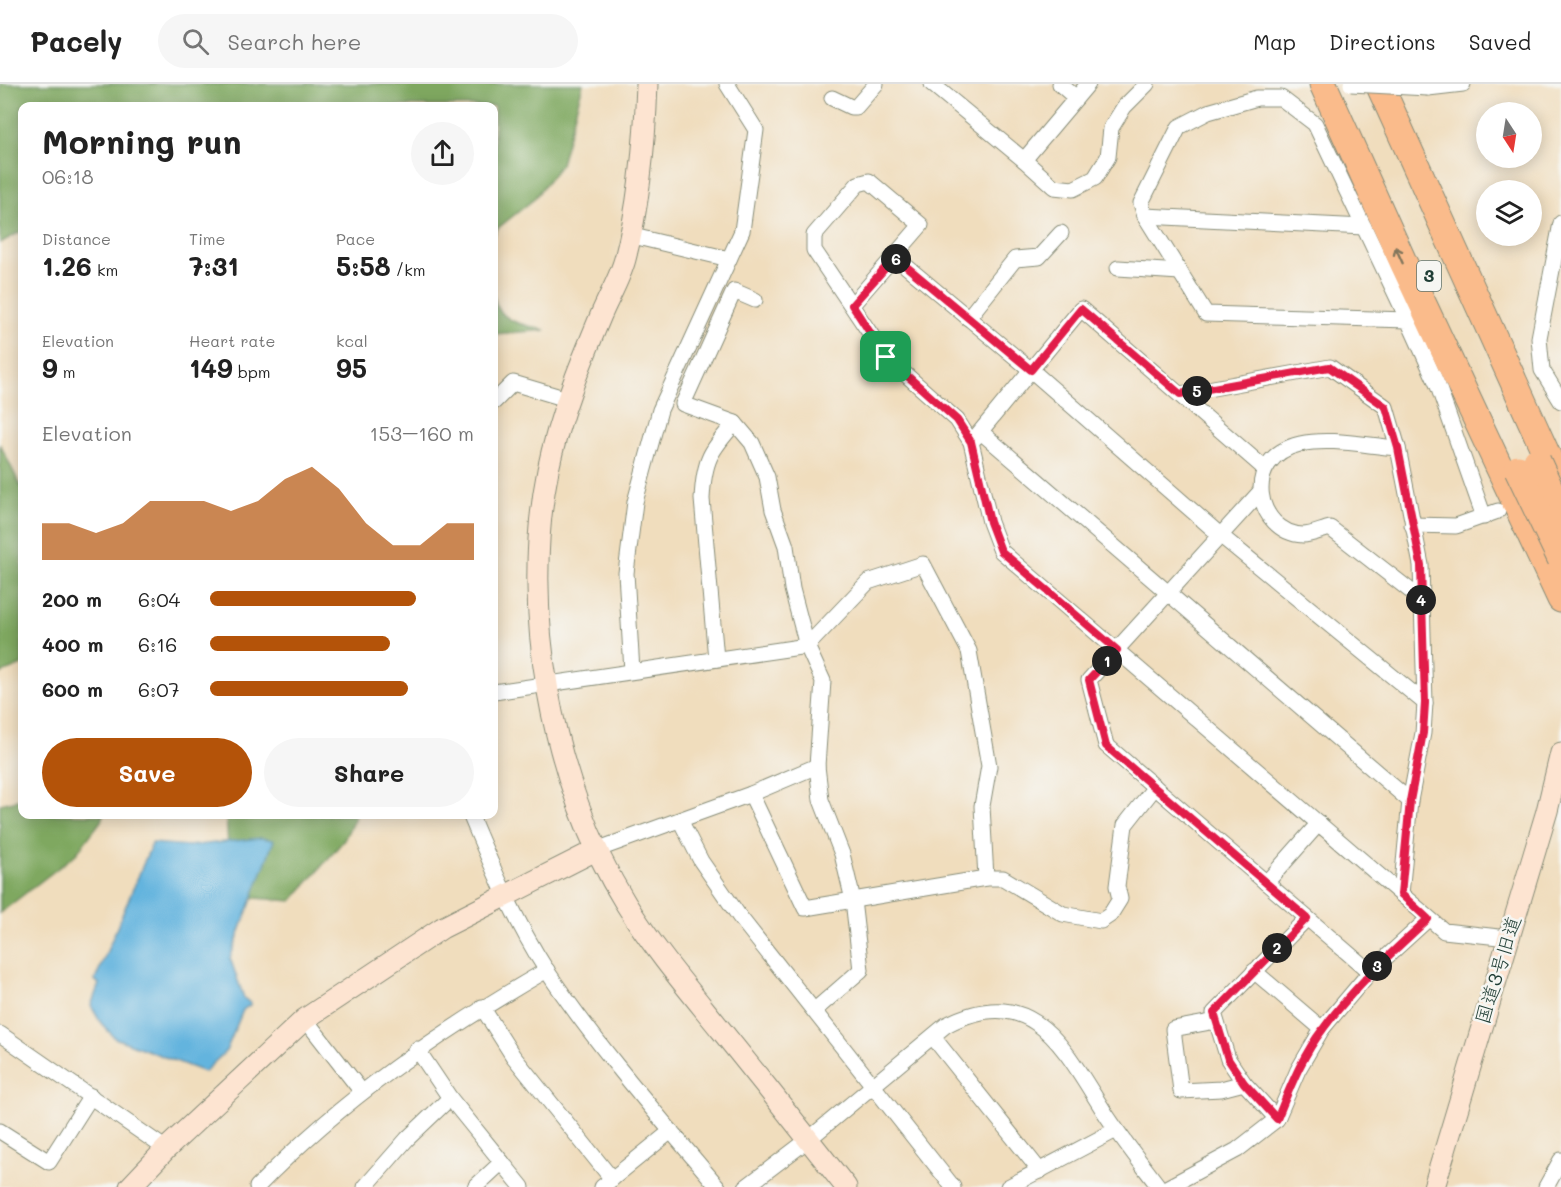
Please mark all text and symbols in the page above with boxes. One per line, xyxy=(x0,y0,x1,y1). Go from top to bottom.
search box xyxy=(158,14,578,68)
text: Pacely xyxy=(30,23,122,59)
icon: search xyxy=(179,25,212,58)
text: Search here xyxy=(227,27,361,56)
text: Map xyxy=(1253,28,1296,55)
text: Directions xyxy=(1329,28,1436,55)
text: Saved xyxy=(1469,28,1531,55)
north arrow xyxy=(1476,102,1542,168)
map controls xyxy=(1476,102,1542,246)
text: Morning run xyxy=(42,119,242,162)
button: share xyxy=(411,122,474,185)
text: 06:18 xyxy=(42,163,94,189)
button: layers xyxy=(1476,180,1542,246)
text: Distance xyxy=(42,228,111,249)
text: Time xyxy=(189,228,225,249)
text: Pace xyxy=(336,228,375,249)
pin: 6 xyxy=(881,244,911,274)
one-way arrow xyxy=(1393,246,1405,264)
text: 6 xyxy=(891,248,901,269)
text: 1.26 xyxy=(42,249,92,283)
text: 7:31 xyxy=(189,249,239,283)
text: 5:58 xyxy=(336,249,391,283)
text: km xyxy=(92,259,118,280)
text: /km xyxy=(391,259,426,280)
road number: 3 xyxy=(1417,261,1441,291)
text: Elevation xyxy=(42,330,114,351)
text: Heart rate xyxy=(189,330,275,351)
text: kcal xyxy=(336,330,368,351)
pin xyxy=(860,331,911,382)
icon: arrive xyxy=(869,340,902,373)
text: 9 xyxy=(42,351,58,385)
text: 149 xyxy=(189,351,233,385)
text: 95 xyxy=(336,351,367,385)
text: m xyxy=(58,361,76,382)
text: bpm xyxy=(233,361,271,382)
pin: 5 xyxy=(1182,376,1212,406)
text: 5 xyxy=(1192,380,1202,401)
text: Elevation xyxy=(42,420,132,446)
text: 153–160 m xyxy=(370,420,474,446)
pin: 4 xyxy=(1406,585,1436,615)
text: 200 m xyxy=(42,586,102,612)
text: 6:04 xyxy=(138,586,180,612)
text: 4 xyxy=(1416,589,1426,610)
text: 400 m xyxy=(42,631,103,657)
text: 6:16 xyxy=(138,631,177,657)
pin: 1 xyxy=(1092,646,1122,676)
text: 1 xyxy=(1103,650,1111,671)
text: 600 m xyxy=(42,676,103,702)
text: 6:07 xyxy=(138,676,180,702)
button: Save xyxy=(42,738,252,807)
button: Share xyxy=(264,738,474,807)
street label: 国道3号旧道 xyxy=(1468,912,1526,1027)
pin: 2 xyxy=(1262,933,1292,963)
text: 2 xyxy=(1273,937,1281,958)
pin: 3 xyxy=(1362,951,1392,981)
text: 3 xyxy=(1372,955,1382,976)

